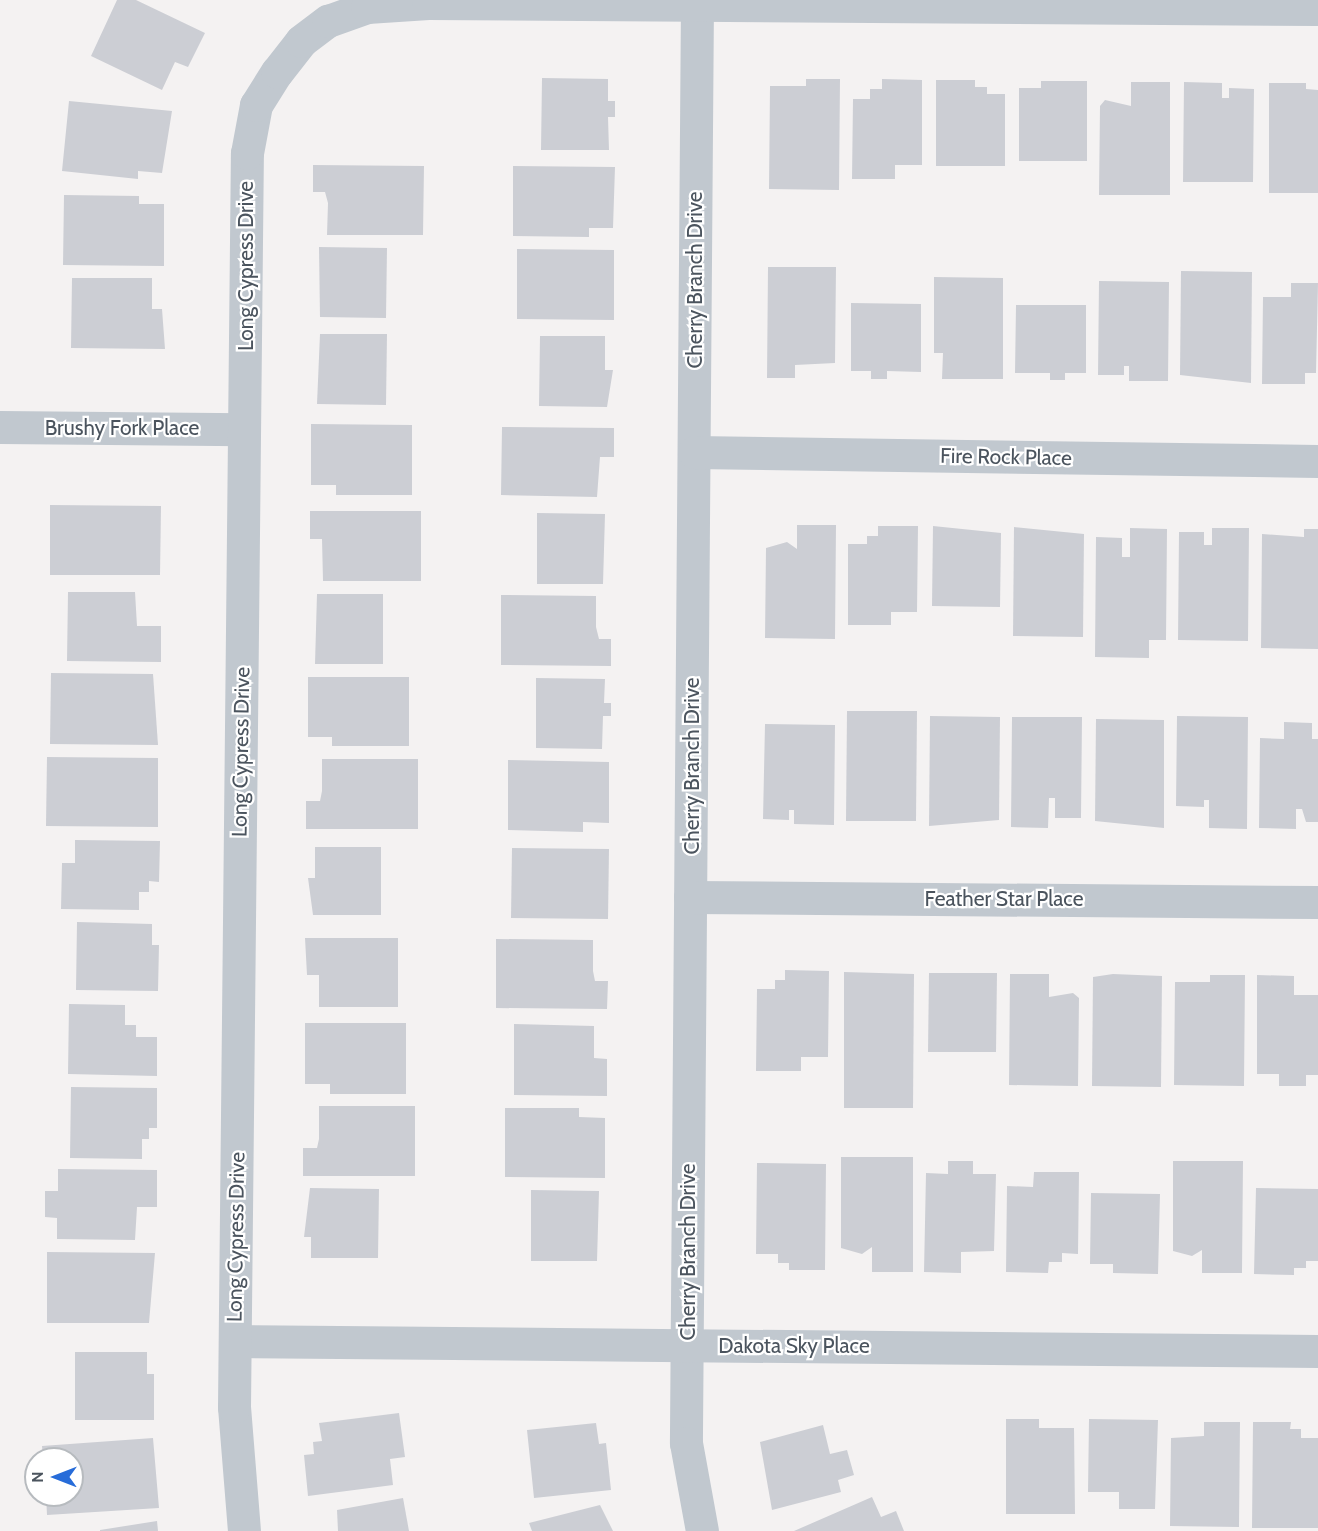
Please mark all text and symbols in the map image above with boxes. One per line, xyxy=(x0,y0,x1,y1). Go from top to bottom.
street label: Long Cypress Drive xyxy=(233,181,259,351)
street label: Cherry Branch Drive xyxy=(682,191,708,369)
street label: Brushy Fork Place xyxy=(45,415,199,441)
street label: Fire Rock Place xyxy=(940,443,1072,471)
street label: Long Cypress Drive xyxy=(227,667,255,837)
street label: Cherry Branch Drive xyxy=(679,677,705,855)
street label: Feather Star Place xyxy=(925,886,1083,912)
street label: Long Cypress Drive xyxy=(222,1152,250,1322)
street label: Cherry Branch Drive xyxy=(675,1163,701,1341)
street label: Dakota Sky Place xyxy=(718,1333,870,1359)
north arrow xyxy=(24,1447,84,1507)
text: N xyxy=(28,1471,47,1483)

